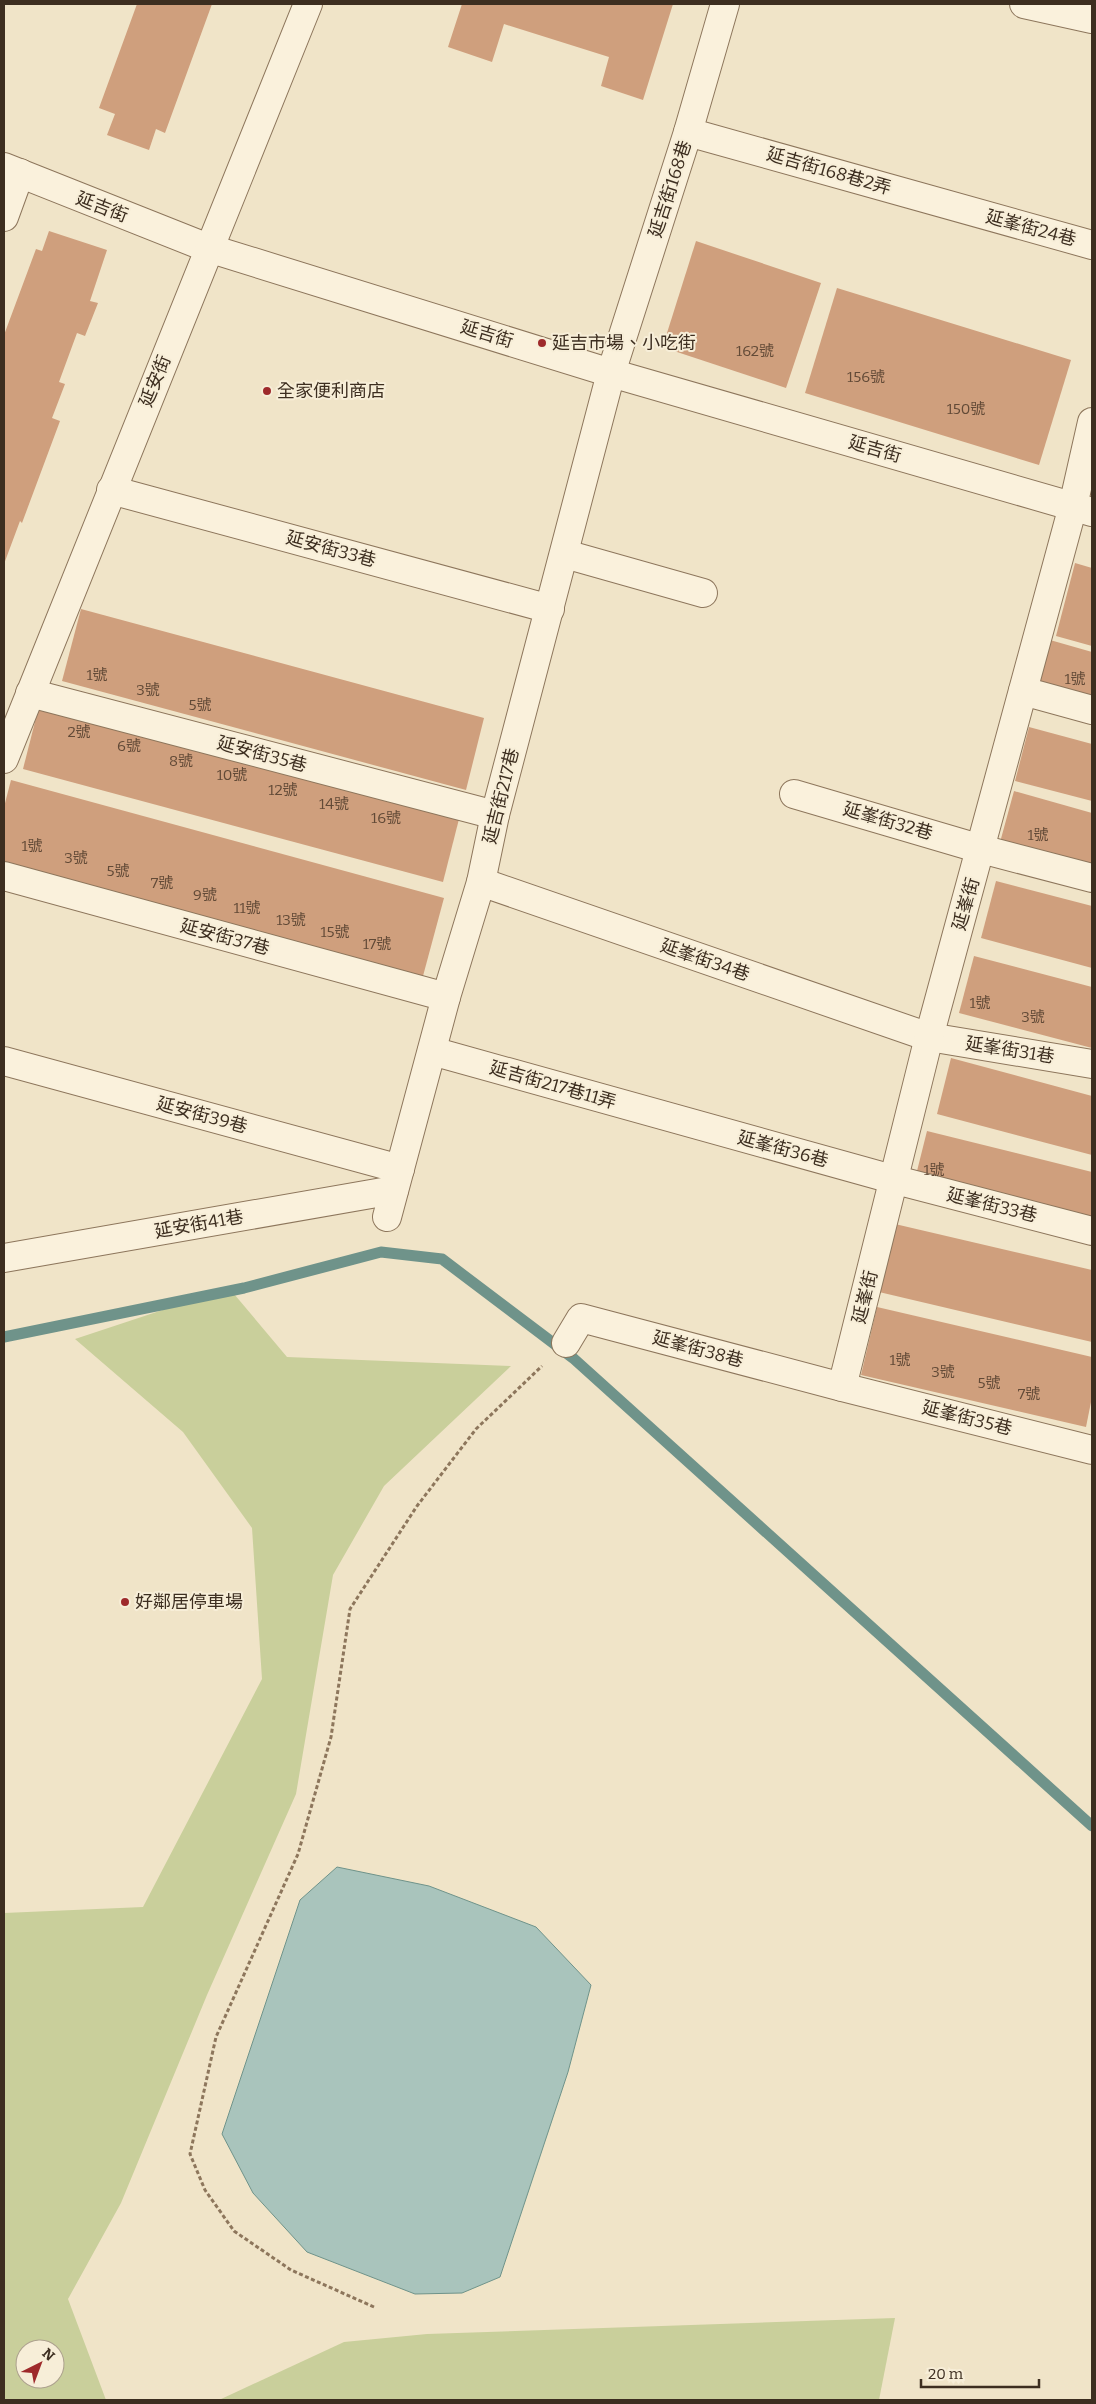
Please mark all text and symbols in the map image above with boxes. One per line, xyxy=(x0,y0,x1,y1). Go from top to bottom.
street label: 延吉街168巷 xyxy=(644,138,696,240)
street label: 延吉街168巷2弄 xyxy=(764,143,894,199)
street label: 延吉街 xyxy=(73,187,131,227)
street label: 延峯街24巷 xyxy=(984,205,1078,251)
street label: 延吉街 xyxy=(458,316,516,352)
place label: 延吉市場、小吃街 xyxy=(552,332,696,354)
marker: 延吉市場、小吃街 xyxy=(536,337,548,349)
house number: 162號 xyxy=(736,342,774,360)
street label: 延安街 xyxy=(135,352,175,410)
house number: 156號 xyxy=(847,368,885,386)
place label: 全家便利商店 xyxy=(277,380,385,402)
marker: 全家便利商店 xyxy=(261,385,273,397)
house number: 150號 xyxy=(947,400,985,418)
street label: 延吉街 xyxy=(846,431,904,467)
street label: 延安街33巷 xyxy=(284,526,378,572)
house number: 1號 xyxy=(86,666,108,684)
house number: 1號 xyxy=(1064,670,1086,688)
house number: 3號 xyxy=(136,681,160,699)
house number: 5號 xyxy=(188,696,212,714)
house number: 2號 xyxy=(67,723,91,741)
street label: 延安街35巷 xyxy=(215,731,309,777)
house number: 6號 xyxy=(117,737,141,755)
street label: 延吉街217巷 xyxy=(478,746,524,846)
house number: 8號 xyxy=(169,752,193,770)
house number: 10號 xyxy=(217,766,247,784)
house number: 12號 xyxy=(268,781,298,799)
house number: 14號 xyxy=(319,795,349,813)
street label: 延峯街32巷 xyxy=(841,798,935,844)
house number: 16號 xyxy=(371,809,401,827)
house number: 1號 xyxy=(1027,826,1049,844)
house number: 1號 xyxy=(21,837,43,855)
house number: 3號 xyxy=(64,849,88,867)
house number: 5號 xyxy=(106,862,130,880)
house number: 7號 xyxy=(151,874,173,892)
street label: 延峯街 xyxy=(948,875,984,933)
house number: 9號 xyxy=(193,886,217,904)
house number: 11號 xyxy=(233,899,261,917)
house number: 13號 xyxy=(276,911,306,929)
street label: 延安街37巷 xyxy=(178,915,272,959)
house number: 15號 xyxy=(320,923,350,941)
street label: 延峯街34巷 xyxy=(658,934,752,986)
house number: 17號 xyxy=(363,935,391,953)
house number: 1號 xyxy=(969,994,991,1012)
house number: 3號 xyxy=(1021,1008,1045,1026)
street label: 延峯街31巷 xyxy=(964,1032,1056,1068)
street label: 延吉街217巷11弄 xyxy=(487,1056,619,1114)
street label: 延安街39巷 xyxy=(154,1092,250,1138)
street label: 延峯街36巷 xyxy=(735,1126,831,1172)
house number: 1號 xyxy=(923,1161,945,1179)
street label: 延峯街33巷 xyxy=(945,1183,1039,1227)
street label: 延安街41巷 xyxy=(153,1205,245,1243)
street label: 延峯街 xyxy=(848,1268,882,1326)
street label: 延峯街38巷 xyxy=(650,1326,746,1372)
house number: 1號 xyxy=(889,1351,911,1369)
house number: 3號 xyxy=(931,1363,955,1381)
house number: 5號 xyxy=(977,1374,1001,1392)
house number: 7號 xyxy=(1018,1385,1040,1403)
street label: 延峯街35巷 xyxy=(920,1396,1014,1440)
place label: 好鄰居停車場 xyxy=(135,1591,243,1613)
marker: 好鄰居停車場 xyxy=(119,1596,131,1608)
north arrow xyxy=(15,2339,65,2389)
text: N xyxy=(39,2345,58,2365)
scale bar xyxy=(921,2356,1038,2388)
text: 20 m xyxy=(928,2365,964,2383)

